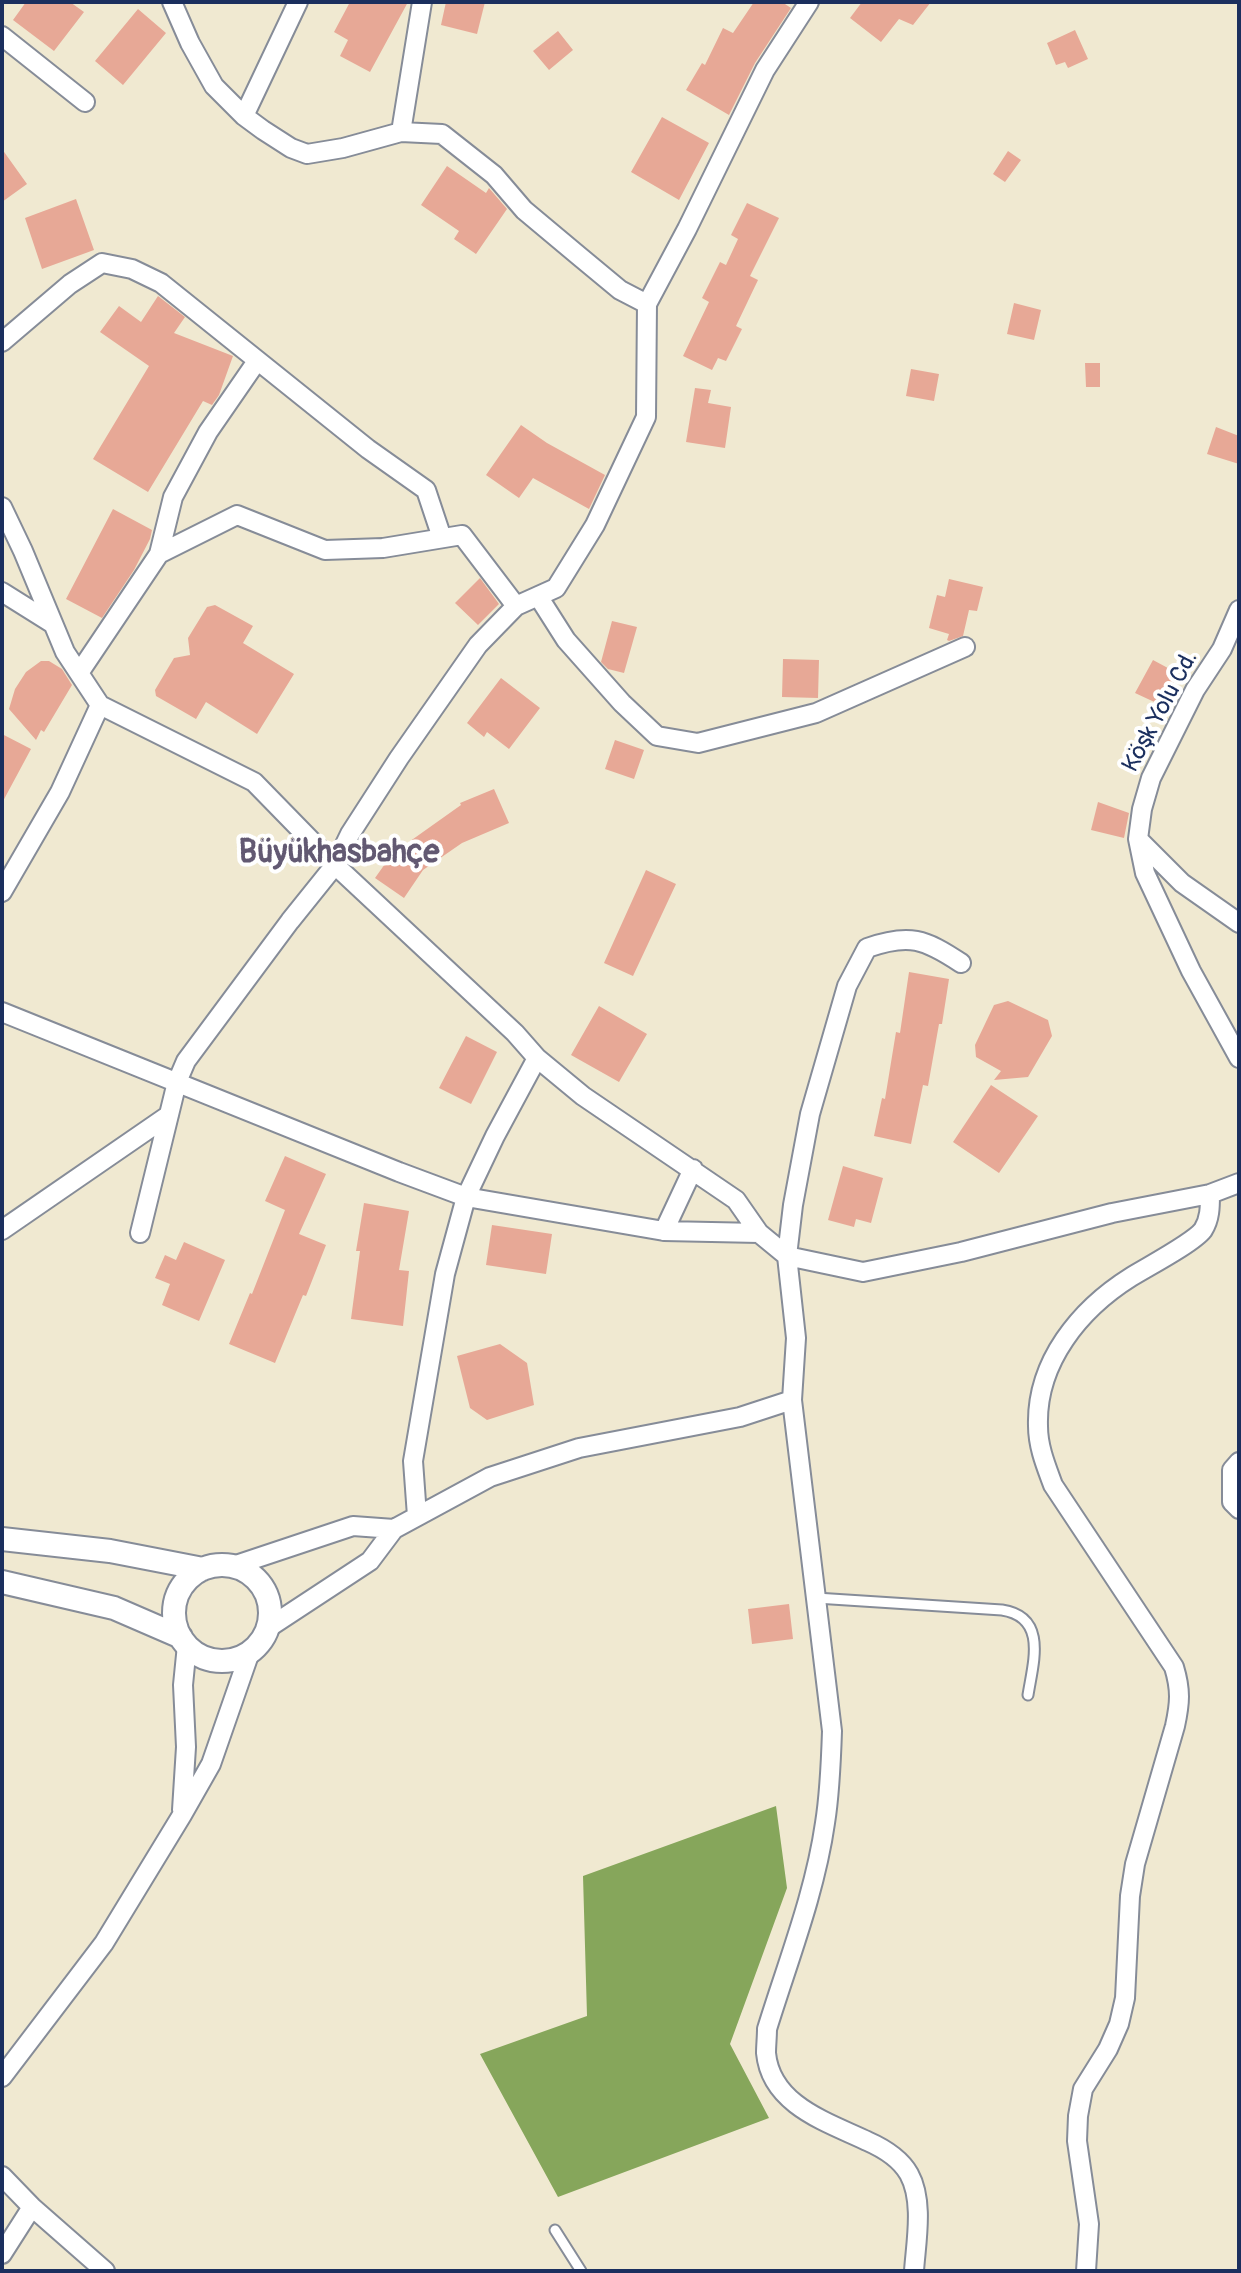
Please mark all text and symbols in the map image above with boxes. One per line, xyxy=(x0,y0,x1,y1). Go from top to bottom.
street label: Köşk Yolu Cd. xyxy=(1117,646,1205,778)
district label: Büyükhasbahçe xyxy=(239,835,439,873)

